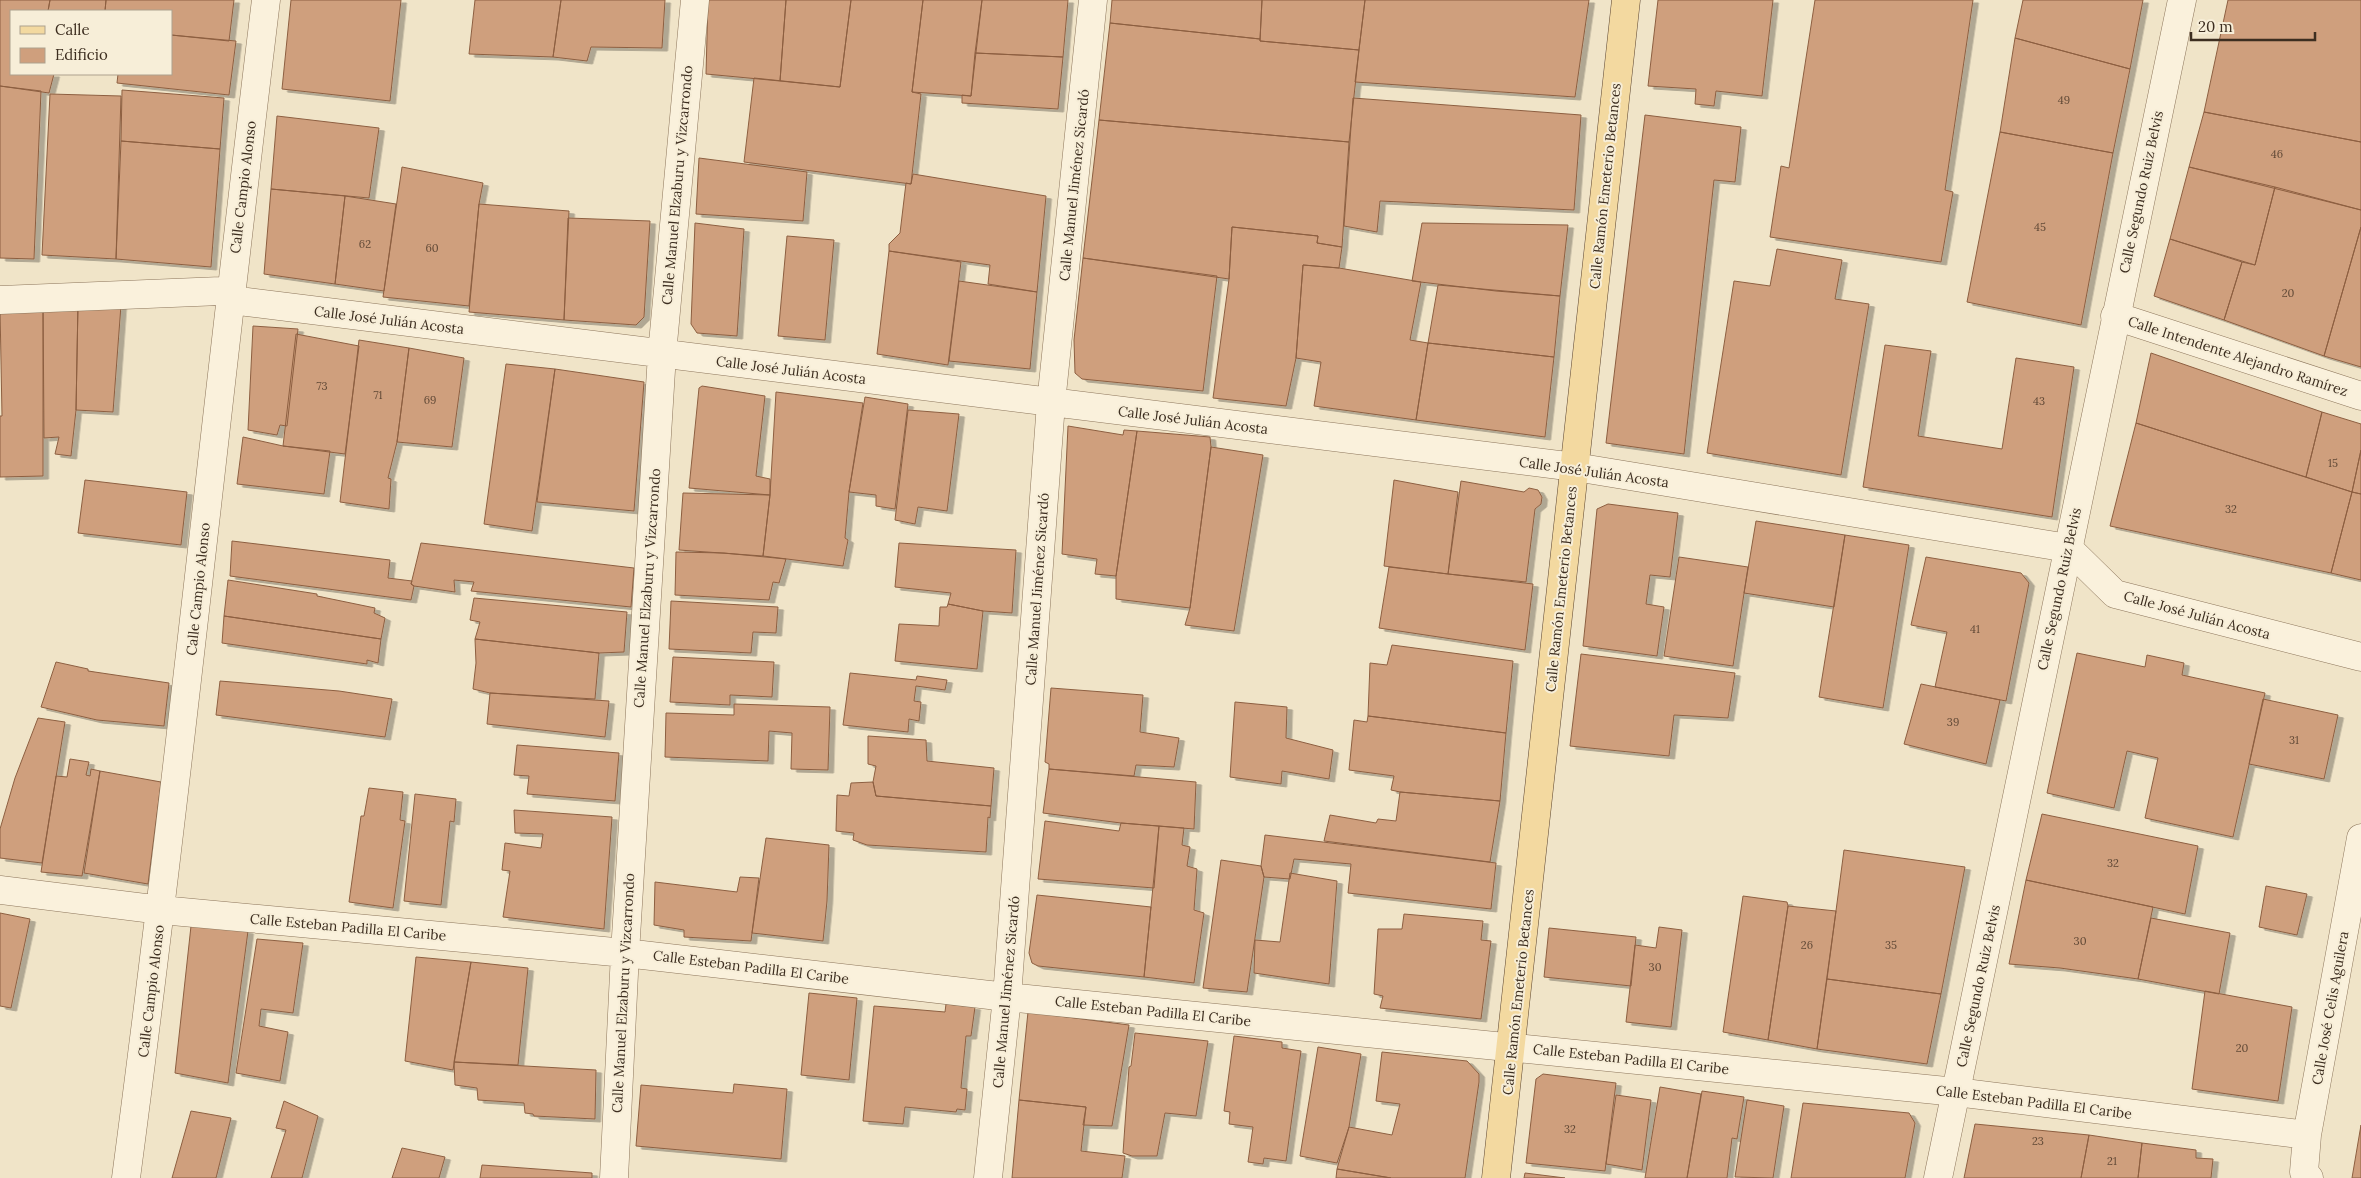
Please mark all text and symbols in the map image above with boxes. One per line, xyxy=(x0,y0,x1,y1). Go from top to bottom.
legend xyxy=(10,10,172,75)
scale bar xyxy=(2191,10,2315,42)
text: 20 m xyxy=(2198,17,2233,36)
text: Calle xyxy=(55,20,90,39)
text: Edificio xyxy=(55,45,108,64)
street label: Calle Manuel Elzaburu y Vizcarrondo xyxy=(658,65,696,305)
street label: Calle Ramón Emeterio Betances xyxy=(1585,82,1625,290)
street label: Calle Manuel Jiménez Sicardó xyxy=(1055,88,1093,282)
house number: 49 xyxy=(2058,93,2070,107)
street label: Calle Segundo Ruiz Belvis xyxy=(2115,109,2167,275)
street label: Calle Campio Alonso xyxy=(226,120,260,254)
house number: 46 xyxy=(2271,147,2283,161)
house number: 45 xyxy=(2034,220,2046,234)
house number: 62 xyxy=(359,237,371,251)
house number: 60 xyxy=(425,241,439,255)
house number: 20 xyxy=(2282,286,2295,300)
street label: Calle José Julián Acosta xyxy=(313,302,465,338)
street label: Calle Intendente Alejandro Ramírez xyxy=(2126,312,2350,400)
street label: Calle José Julián Acosta xyxy=(715,352,867,388)
house number: 73 xyxy=(316,379,328,393)
house number: 71 xyxy=(373,388,383,402)
house number: 69 xyxy=(424,393,436,407)
house number: 43 xyxy=(2033,394,2045,408)
street label: Calle José Julián Acosta xyxy=(1117,402,1269,438)
street label: Calle José Julián Acosta xyxy=(1518,453,1670,491)
house number: 15 xyxy=(2328,456,2338,470)
street label: Calle Manuel Elzaburu y Vizcarrondo xyxy=(630,468,664,708)
street label: Calle Ramón Emeterio Betances xyxy=(1541,485,1581,693)
street label: Calle Manuel Jiménez Sicardó xyxy=(1021,492,1053,686)
house number: 32 xyxy=(2225,502,2237,516)
street label: Calle Segundo Ruiz Belvis xyxy=(2033,506,2085,672)
street label: Calle Campio Alonso xyxy=(182,522,214,656)
street label: Calle José Julián Acosta xyxy=(2122,587,2272,643)
house number: 41 xyxy=(1970,622,1980,636)
house number: 39 xyxy=(1947,715,1959,729)
house number: 31 xyxy=(2289,733,2299,747)
house number: 32 xyxy=(2107,856,2119,870)
street label: Calle Manuel Elzaburu y Vizcarrondo xyxy=(608,873,638,1113)
street label: Calle Ramón Emeterio Betances xyxy=(1498,888,1538,1096)
street label: Calle Manuel Jiménez Sicardó xyxy=(989,895,1023,1089)
street label: Calle Segundo Ruiz Belvis xyxy=(1952,903,2004,1069)
street label: Calle Esteban Padilla El Caribe xyxy=(249,909,447,945)
street label: Calle Campio Alonso xyxy=(134,924,168,1058)
street label: Calle José Celis Aguilera xyxy=(2308,930,2352,1086)
house number: 30 xyxy=(2074,934,2087,948)
house number: 26 xyxy=(1801,938,1813,952)
house number: 35 xyxy=(1885,938,1897,952)
street label: Calle Esteban Padilla El Caribe xyxy=(652,946,850,988)
house number: 30 xyxy=(1649,960,1662,974)
street label: Calle Esteban Padilla El Caribe xyxy=(1054,992,1252,1030)
street label: Calle Esteban Padilla El Caribe xyxy=(1532,1040,1730,1078)
house number: 20 xyxy=(2236,1041,2249,1055)
street label: Calle Esteban Padilla El Caribe xyxy=(1935,1081,2133,1123)
house number: 32 xyxy=(1564,1122,1576,1136)
house number: 23 xyxy=(2032,1134,2044,1148)
house number: 21 xyxy=(2107,1154,2117,1168)

